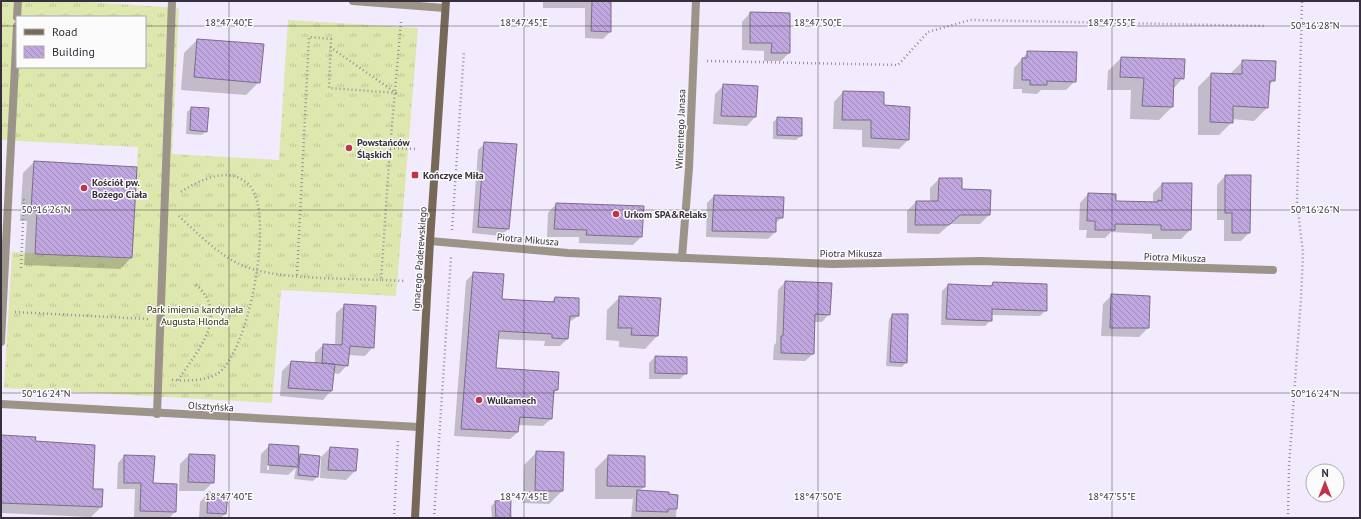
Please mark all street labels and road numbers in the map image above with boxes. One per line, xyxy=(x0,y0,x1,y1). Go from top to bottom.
street label: Wincentego Janasa xyxy=(673,89,688,169)
street label: Ignacego Paderewskiego xyxy=(409,206,430,312)
street label: Piotra Mikusza xyxy=(496,230,560,249)
street label: Piotra Mikusza xyxy=(820,247,882,260)
street label: Piotra Mikusza xyxy=(1144,250,1206,265)
street label: Olsztyńska xyxy=(188,399,234,414)

